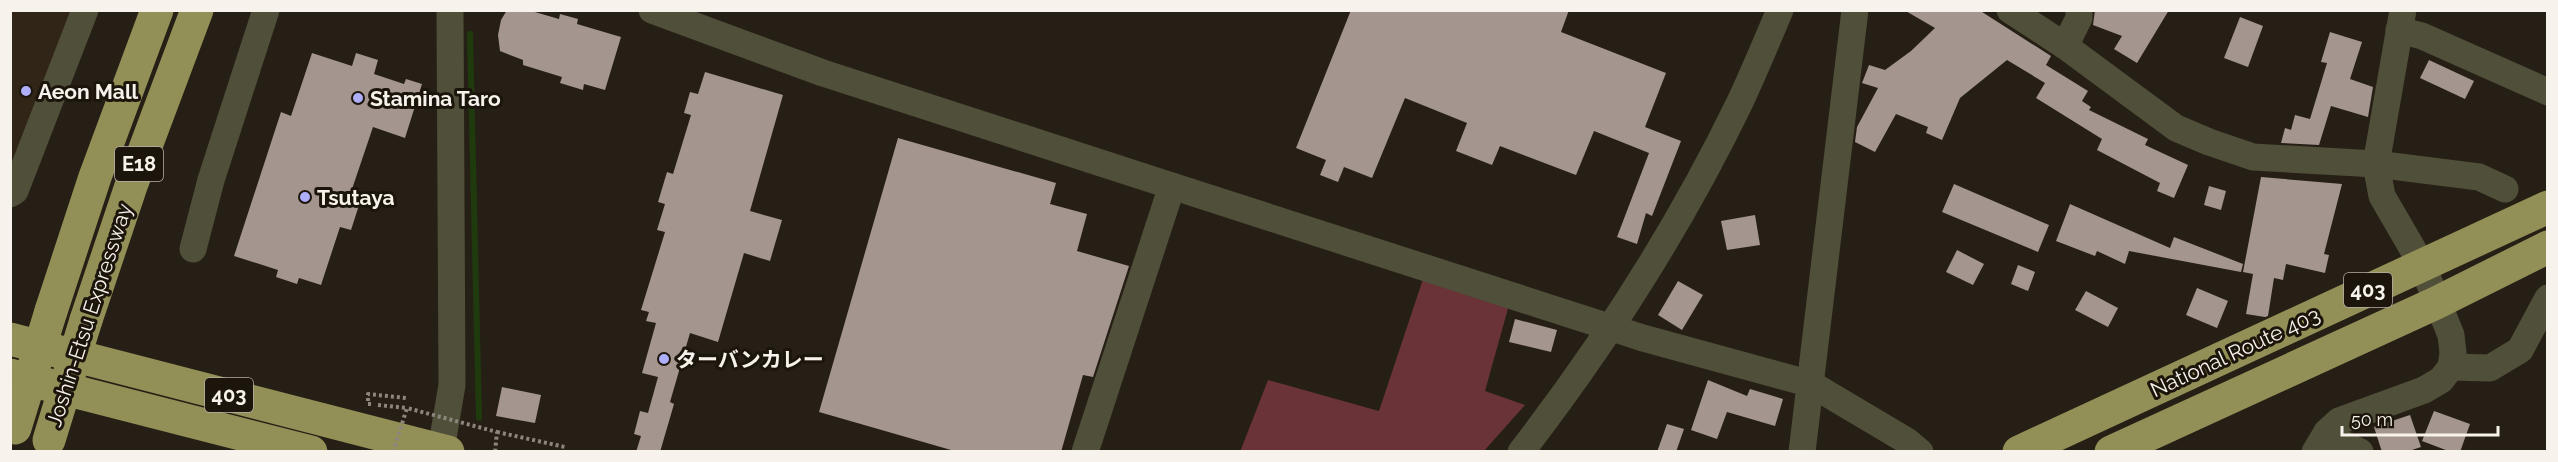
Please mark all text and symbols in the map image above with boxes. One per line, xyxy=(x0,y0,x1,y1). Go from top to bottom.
place label: Aeon Mall xyxy=(38,79,139,104)
marker: Aeon Mall xyxy=(19,84,33,98)
place label: Stamina Taro xyxy=(370,86,501,111)
marker: Stamina Taro xyxy=(351,91,365,105)
road number: E18 xyxy=(115,147,163,181)
place label: Tsutaya xyxy=(317,185,395,210)
marker: Tsutaya xyxy=(298,190,312,204)
street label: Joshin-Etsu Expressway xyxy=(41,200,137,430)
road number: 403 xyxy=(2344,273,2392,307)
street label: National Route 403 xyxy=(2146,302,2324,402)
place label: ターバンカレー xyxy=(676,347,824,372)
marker: ターバンカレー xyxy=(657,352,671,366)
road number: 403 xyxy=(205,378,253,412)
scale bar xyxy=(2342,399,2498,437)
text: 50 m xyxy=(2351,409,2393,430)

